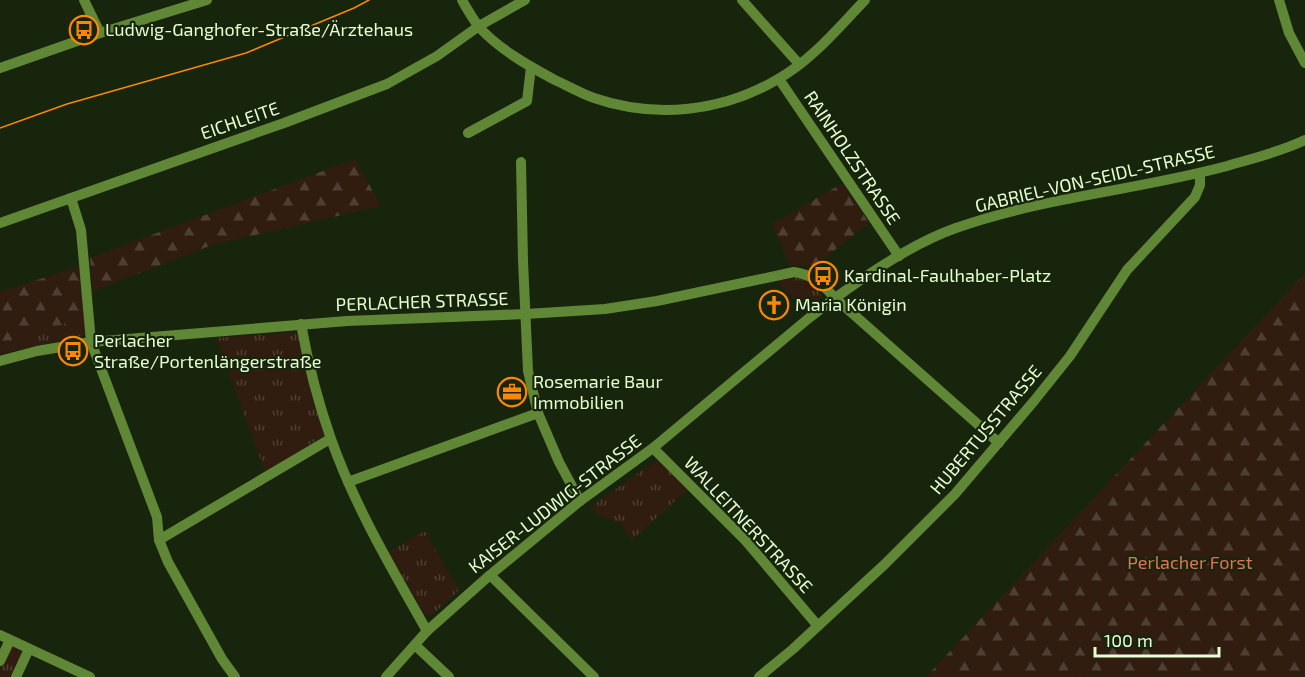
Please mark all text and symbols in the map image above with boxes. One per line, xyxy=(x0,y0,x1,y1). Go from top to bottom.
bus stop icon: Ludwig-Ganghofer-Straße/Ärztehaus xyxy=(68,14,100,46)
place label: Ludwig-Ganghofer-Straße/Ärztehaus xyxy=(105,18,413,40)
street label: RAINHOLZSTRASSE xyxy=(800,86,906,228)
street label: EICHLEITE xyxy=(197,96,282,144)
street label: GABRIEL-VON-SEIDL-STRASSE xyxy=(973,140,1217,216)
bus stop icon: Kardinal-Faulhaber-Platz xyxy=(807,260,839,292)
place label: Kardinal-Faulhaber-Platz xyxy=(844,264,1051,286)
street label: PERLACHER STRASSE xyxy=(335,287,509,315)
church icon: Maria Königin xyxy=(758,289,790,321)
place label: Maria Königin xyxy=(795,293,907,315)
place label: Perlacher Straße/Portenlängerstraße xyxy=(94,329,321,372)
bus stop icon: Perlacher Straße/Portenlängerstraße xyxy=(57,335,89,367)
street label: HUBERTUSSTRASSE xyxy=(925,360,1046,498)
place label: Rosemarie Baur Immobilien xyxy=(533,370,663,413)
office icon: Rosemarie Baur Immobilien xyxy=(496,376,528,408)
street label: KAISER-LUDWIG-STRASSE xyxy=(464,429,645,577)
street label: WALLEITNERSTRASSE xyxy=(680,451,818,597)
park label: Perlacher Forst xyxy=(1127,551,1253,573)
scale bar xyxy=(1095,620,1220,658)
text: 100 m xyxy=(1104,629,1153,651)

